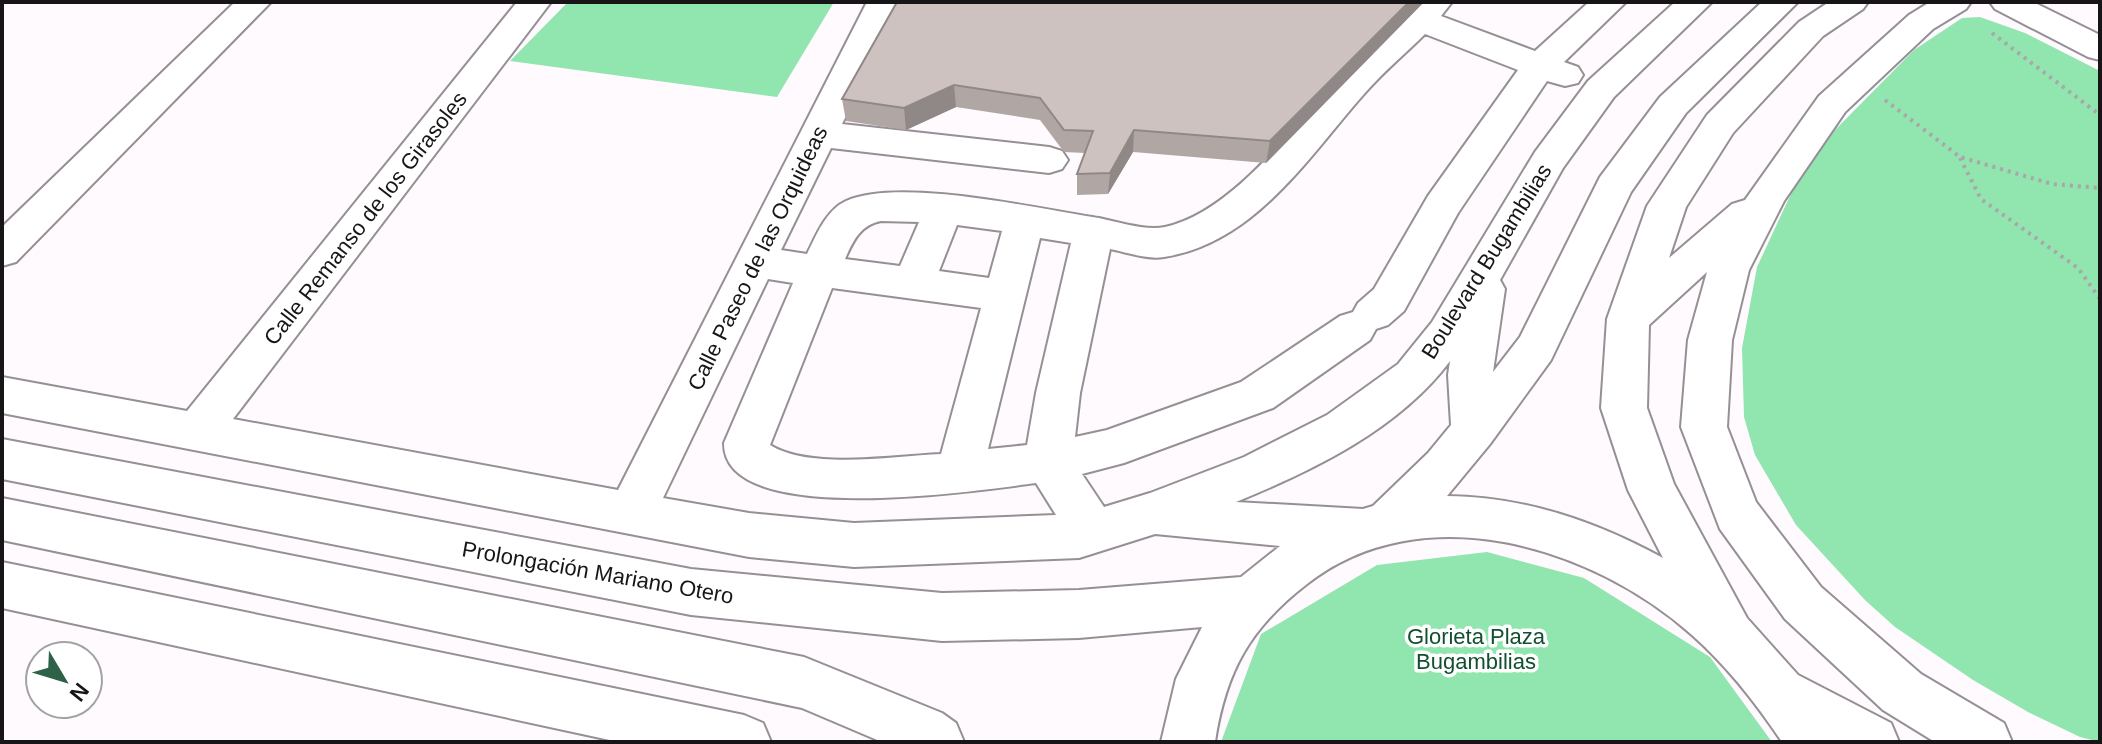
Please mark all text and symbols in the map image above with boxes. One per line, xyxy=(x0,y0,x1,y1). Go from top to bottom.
street label: Calle Remanso de los Girasoles xyxy=(259,87,472,350)
street label: Calle Paseo de las Orquideas xyxy=(682,122,832,395)
street label: Boulevard Bugambilias xyxy=(1416,159,1557,363)
street label: Prolongación Mariano Otero xyxy=(460,536,736,609)
park label: Glorieta Plaza Bugambilias xyxy=(1407,624,1546,674)
north arrow xyxy=(24,640,104,720)
text: N xyxy=(65,678,94,706)

